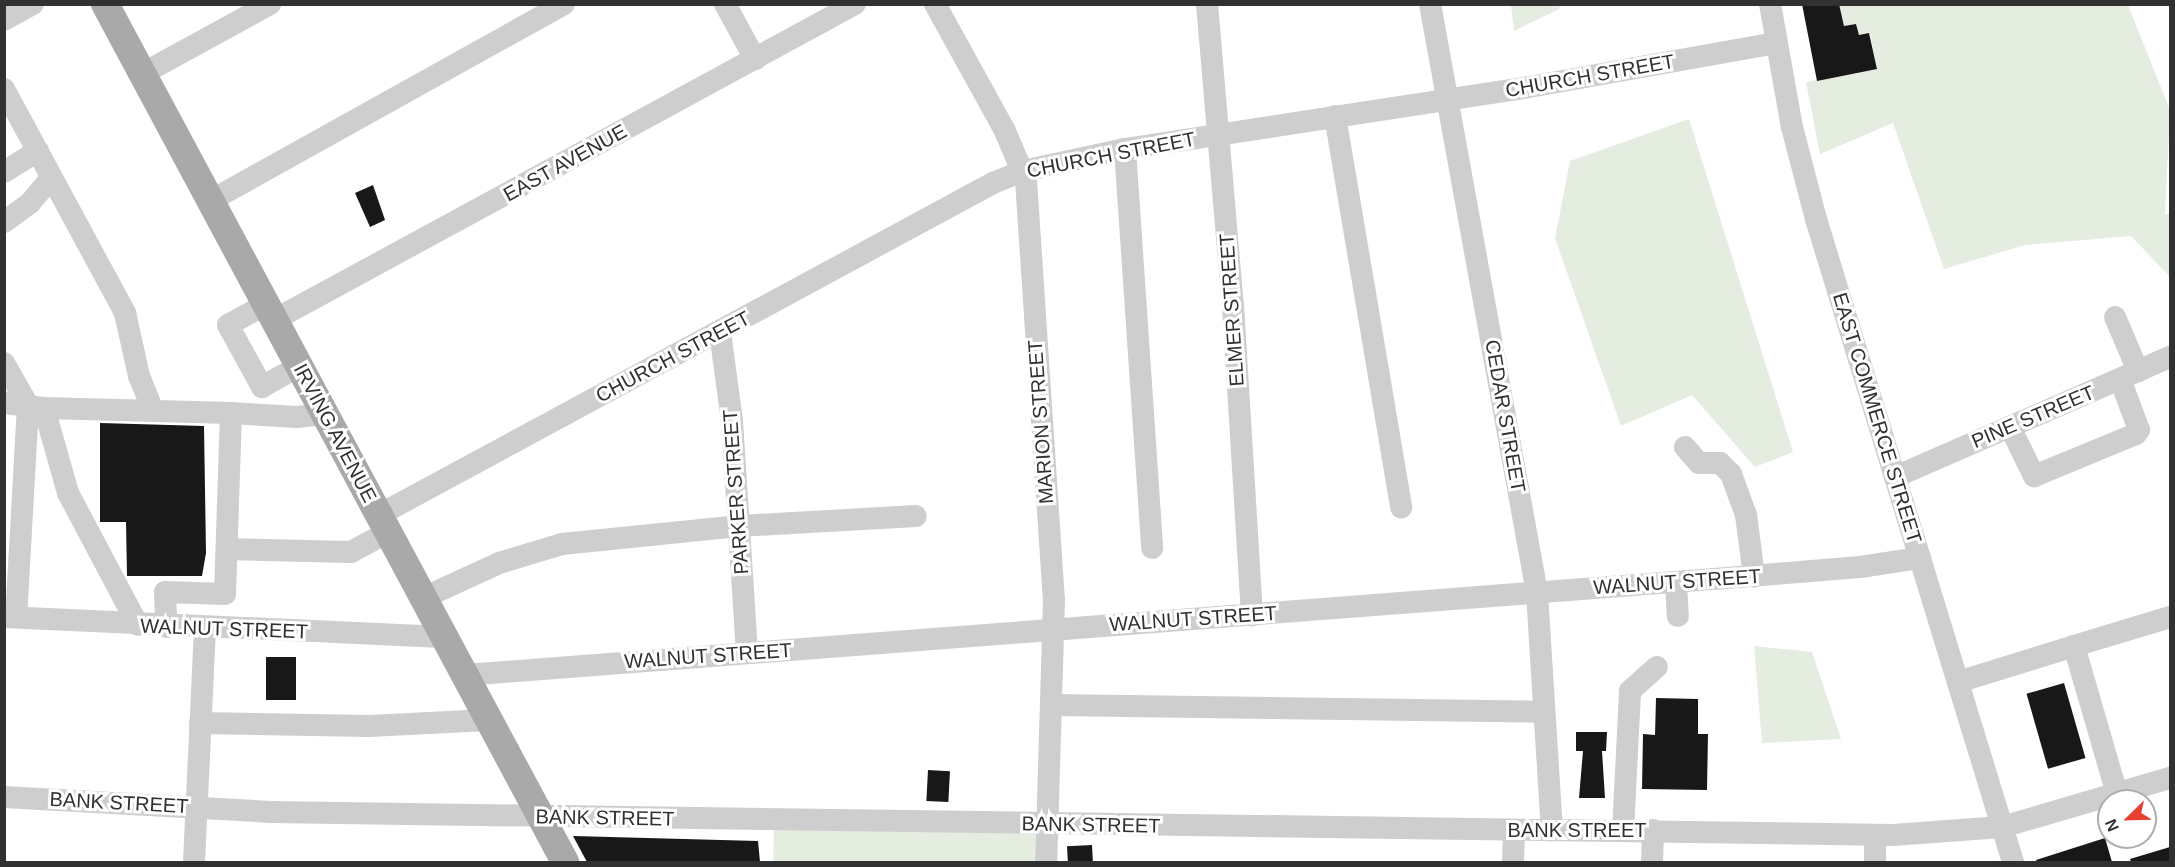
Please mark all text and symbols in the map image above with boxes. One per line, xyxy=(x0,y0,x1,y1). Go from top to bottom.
street label: CHURCH STREET xyxy=(1504,49,1676,103)
street label: EAST AVENUE xyxy=(499,119,631,207)
street label: CHURCH STREET xyxy=(1025,127,1197,183)
street label: ELMER STREET xyxy=(1215,233,1249,387)
street label: EAST COMMERCE STREET xyxy=(1827,290,1927,546)
street label: CHURCH STREET xyxy=(592,306,754,408)
street label: CEDAR STREET xyxy=(1480,338,1530,494)
street label: MARION STREET xyxy=(1023,339,1059,505)
street label: IRVING AVENUE xyxy=(288,359,382,507)
street label: PINE STREET xyxy=(1968,380,2098,454)
street label: PARKER STREET xyxy=(718,409,754,575)
street label: WALNUT STREET xyxy=(1592,564,1762,600)
street label: WALNUT STREET xyxy=(1108,601,1278,637)
street label: WALNUT STREET xyxy=(140,614,308,644)
street label: WALNUT STREET xyxy=(623,638,793,674)
street label: BANK STREET xyxy=(49,787,189,819)
north arrow xyxy=(2097,789,2157,849)
street label: BANK STREET xyxy=(535,805,675,831)
street label: BANK STREET xyxy=(1021,812,1161,838)
text: N xyxy=(2102,817,2122,834)
street label: BANK STREET xyxy=(1508,818,1646,842)

